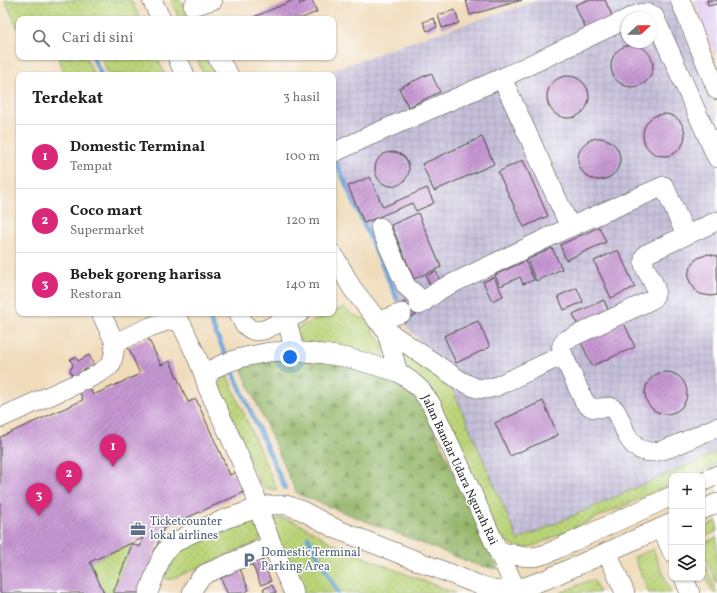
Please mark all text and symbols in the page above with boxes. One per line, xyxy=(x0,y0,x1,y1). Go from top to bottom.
north arrow xyxy=(621,12,657,48)
search box xyxy=(16,16,336,60)
icon: search xyxy=(30,27,52,49)
text: Cari di sini xyxy=(62,28,133,49)
text: Terdekat xyxy=(32,87,103,110)
text: 3 hasil xyxy=(283,89,320,107)
text: Domestic Terminal xyxy=(70,137,205,158)
text: 1 xyxy=(42,148,48,166)
text: 100 m xyxy=(285,148,320,166)
text: Tempat xyxy=(70,158,113,176)
text: Coco mart xyxy=(70,201,142,222)
text: 2 xyxy=(42,212,48,230)
text: 120 m xyxy=(286,212,320,230)
text: Supermarket xyxy=(70,222,145,240)
text: Bebek goreng harissa xyxy=(70,265,222,286)
text: 3 xyxy=(42,276,48,294)
text: 140 m xyxy=(286,276,320,294)
text: Restoran xyxy=(70,286,121,304)
your location xyxy=(280,347,300,367)
street label: Jalan Bandar Udara Ngurah Rai xyxy=(417,392,501,548)
pin: 1 xyxy=(100,434,126,467)
pin: 2 xyxy=(56,461,82,494)
map controls xyxy=(669,473,705,581)
button: + xyxy=(669,473,705,509)
pin: 3 xyxy=(26,483,52,516)
button: − xyxy=(669,509,705,545)
place label: Ticketcounter lokal airlines xyxy=(150,514,222,544)
office icon: Ticketcounter lokal airlines xyxy=(129,520,147,538)
place label: Domestic Terminal Parking Area xyxy=(261,545,361,575)
button: layers xyxy=(669,545,705,581)
parking icon: Domestic Terminal Parking Area xyxy=(240,551,258,569)

